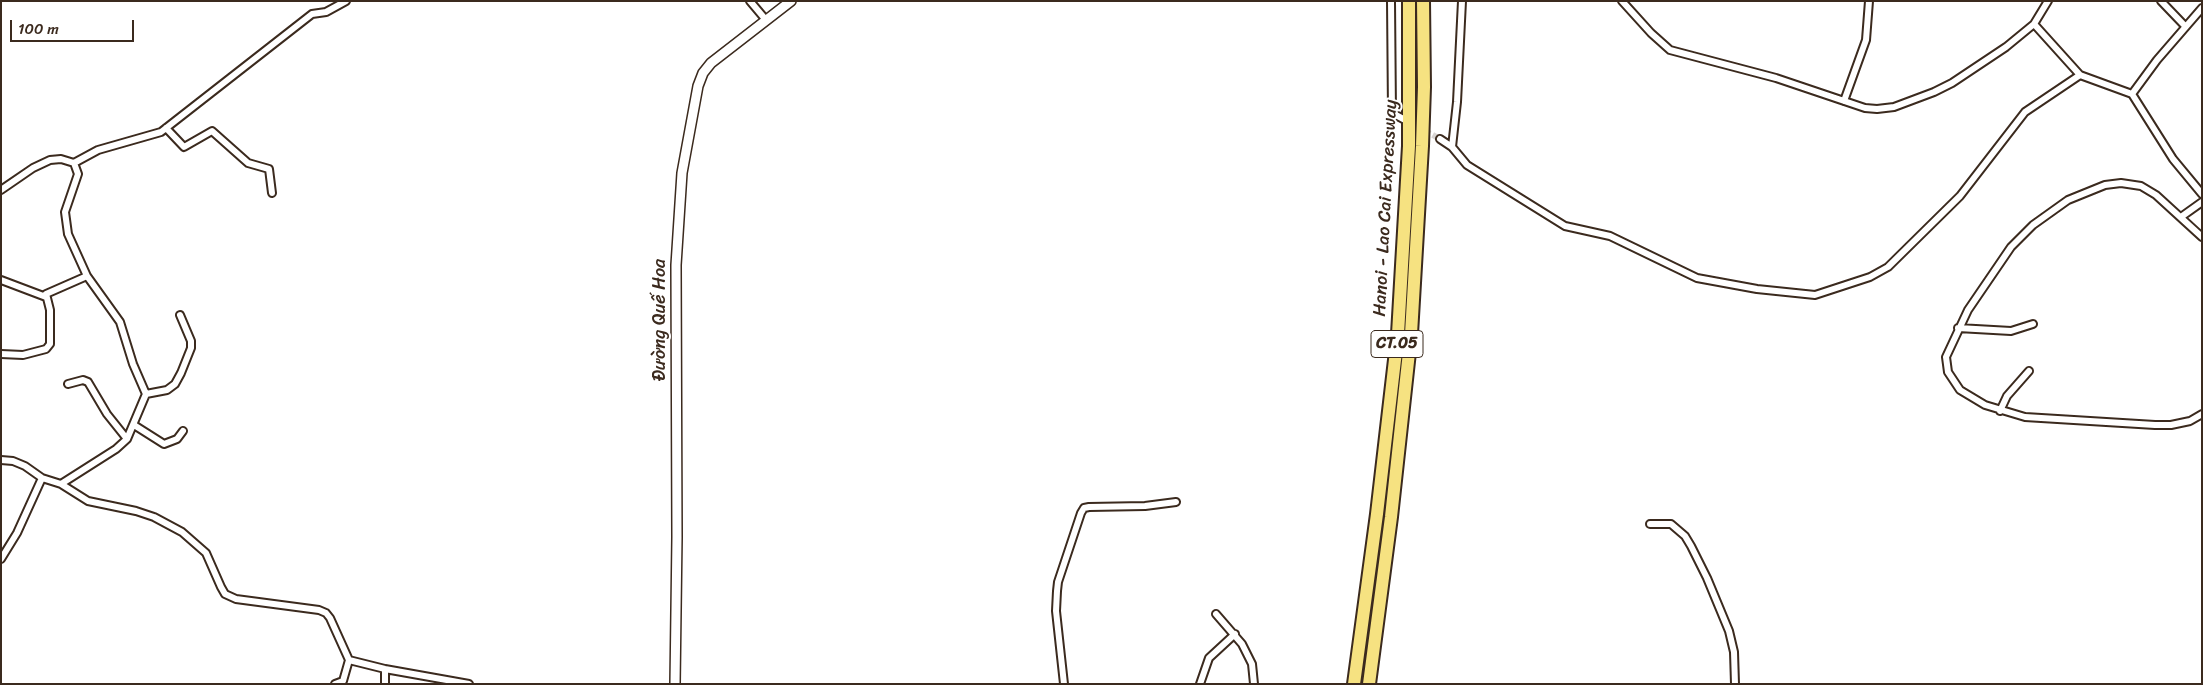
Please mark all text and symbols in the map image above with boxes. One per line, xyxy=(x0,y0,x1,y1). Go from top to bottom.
scale bar xyxy=(12,10,136,42)
text: 100 m xyxy=(18,16,59,42)
street label: Hanoi - Lao Cai Expressway xyxy=(1370,99,1402,317)
street label: Đường Quế Hoa xyxy=(649,259,671,381)
road number: CT.05 xyxy=(1371,330,1423,358)

